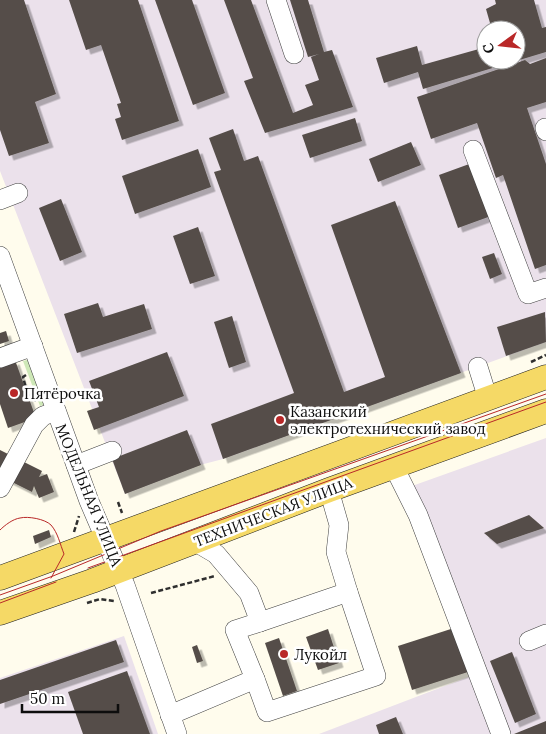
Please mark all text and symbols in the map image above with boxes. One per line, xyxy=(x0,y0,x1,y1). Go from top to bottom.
north arrow xyxy=(476,20,526,70)
text: С xyxy=(478,41,498,55)
place label: Пятёрочка xyxy=(24,384,101,403)
marker: Пятёрочка xyxy=(8,387,20,399)
place label: Казанский электротехнический завод xyxy=(290,402,486,438)
marker: Казанский электротехнический завод xyxy=(274,414,286,426)
street label: МОДЕЛЬНАЯ УЛИЦА xyxy=(52,421,127,570)
street label: ТЕХНИЧЕСКАЯ УЛИЦА xyxy=(191,473,356,551)
place label: Лукойл xyxy=(294,645,347,664)
marker: Лукойл xyxy=(278,648,290,660)
scale bar xyxy=(22,682,119,714)
text: 50 m xyxy=(30,689,65,708)

